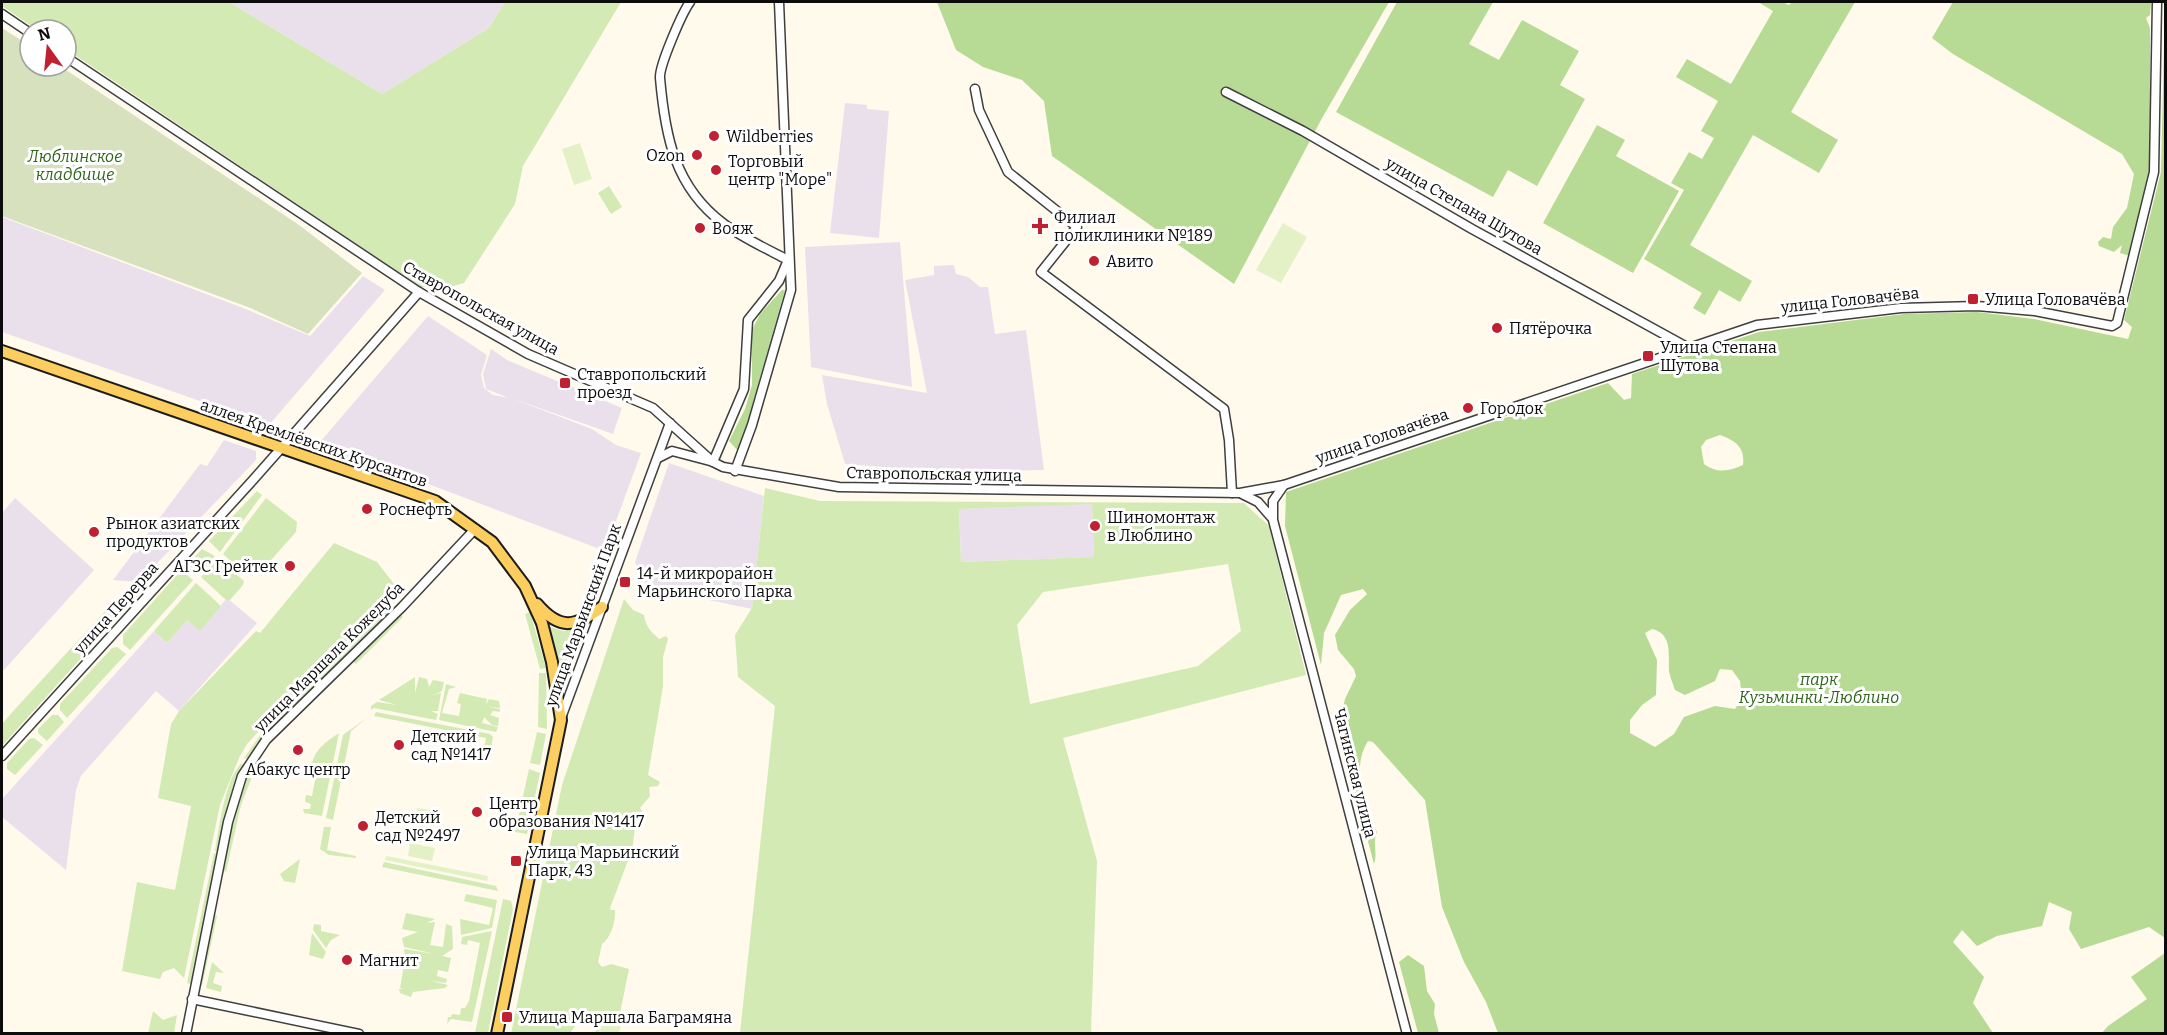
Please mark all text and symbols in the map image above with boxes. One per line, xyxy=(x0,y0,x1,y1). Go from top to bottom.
north arrow xyxy=(18,18,78,78)
text: N xyxy=(36,23,53,45)
place label: Wildberries xyxy=(726,127,813,146)
marker: Wildberries xyxy=(707,129,721,143)
place label: Ozon xyxy=(646,146,685,165)
park label: Люблинское кладбище xyxy=(27,147,122,184)
marker: Ozon xyxy=(690,148,704,162)
place label: Торговый центр "Море" xyxy=(728,152,832,189)
street label: улица Степана Шутова xyxy=(1381,153,1546,259)
marker: Торговый центр "Море" xyxy=(709,163,723,177)
place label: Филиал поликлиники №189 xyxy=(1054,208,1213,245)
marker: Филиал поликлиники №189 xyxy=(1031,217,1049,235)
place label: Вояж xyxy=(712,219,754,238)
marker: Вояж xyxy=(693,221,707,235)
place label: Авито xyxy=(1106,252,1153,271)
marker: Авито xyxy=(1087,254,1101,268)
street label: Ставропольская улица xyxy=(399,257,563,359)
street label: улица Головачёва xyxy=(1779,283,1920,317)
place label: Улица Головачёва xyxy=(1985,290,2126,309)
marker: Улица Головачёва xyxy=(1966,292,1980,306)
place label: Пятёрочка xyxy=(1509,319,1592,338)
marker: Пятёрочка xyxy=(1490,321,1504,335)
place label: Улица Степана Шутова xyxy=(1660,338,1777,375)
marker: Улица Степана Шутова xyxy=(1641,349,1655,363)
place label: Ставропольский проезд xyxy=(577,365,706,402)
marker: Ставропольский проезд xyxy=(558,376,572,390)
street label: аллея Кремлёвских Курсантов xyxy=(198,395,430,491)
place label: Городок xyxy=(1480,399,1544,418)
marker: Городок xyxy=(1461,401,1475,415)
street label: улица Головачёва xyxy=(1312,404,1451,468)
street label: Ставропольская улица xyxy=(846,463,1022,485)
place label: Роснефть xyxy=(379,500,452,519)
marker: Роснефть xyxy=(360,502,374,516)
place label: Шиномонтаж в Люблино xyxy=(1107,508,1216,545)
place label: Рынок азиатских продуктов xyxy=(106,514,240,551)
marker: Шиномонтаж в Люблино xyxy=(1088,519,1102,533)
street label: улица Марьинский Парк xyxy=(541,520,625,710)
marker: Рынок азиатских продуктов xyxy=(87,525,101,539)
place label: АГЗС Грейтек xyxy=(173,557,279,576)
street label: улица Перерва xyxy=(69,558,162,659)
marker: АГЗС Грейтек xyxy=(283,559,297,573)
place label: 14-й микрорайон Марьинского Парка xyxy=(637,564,792,601)
marker: 14-й микрорайон Марьинского Парка xyxy=(618,575,632,589)
street label: улица Маршала Кожедуба xyxy=(249,578,408,737)
park label: парк Кузьминки-Люблино xyxy=(1739,670,1899,707)
street label: Чагинская улица xyxy=(1330,706,1380,840)
place label: Детский сад №1417 xyxy=(411,727,491,764)
marker: Детский сад №1417 xyxy=(392,738,406,752)
marker: Абакус центр xyxy=(291,743,305,757)
place label: Абакус центр xyxy=(245,760,351,779)
place label: Центр образования №1417 xyxy=(489,794,644,831)
marker: Центр образования №1417 xyxy=(470,805,484,819)
place label: Детский сад №2497 xyxy=(375,808,460,845)
marker: Детский сад №2497 xyxy=(356,819,370,833)
place label: Улица Марьинский Парк, 43 xyxy=(528,843,679,880)
marker: Улица Марьинский Парк, 43 xyxy=(509,854,523,868)
place label: Магнит xyxy=(359,951,418,970)
marker: Магнит xyxy=(340,953,354,967)
place label: Улица Маршала Баграмяна xyxy=(519,1008,732,1027)
marker: Улица Маршала Баграмяна xyxy=(500,1010,514,1024)

